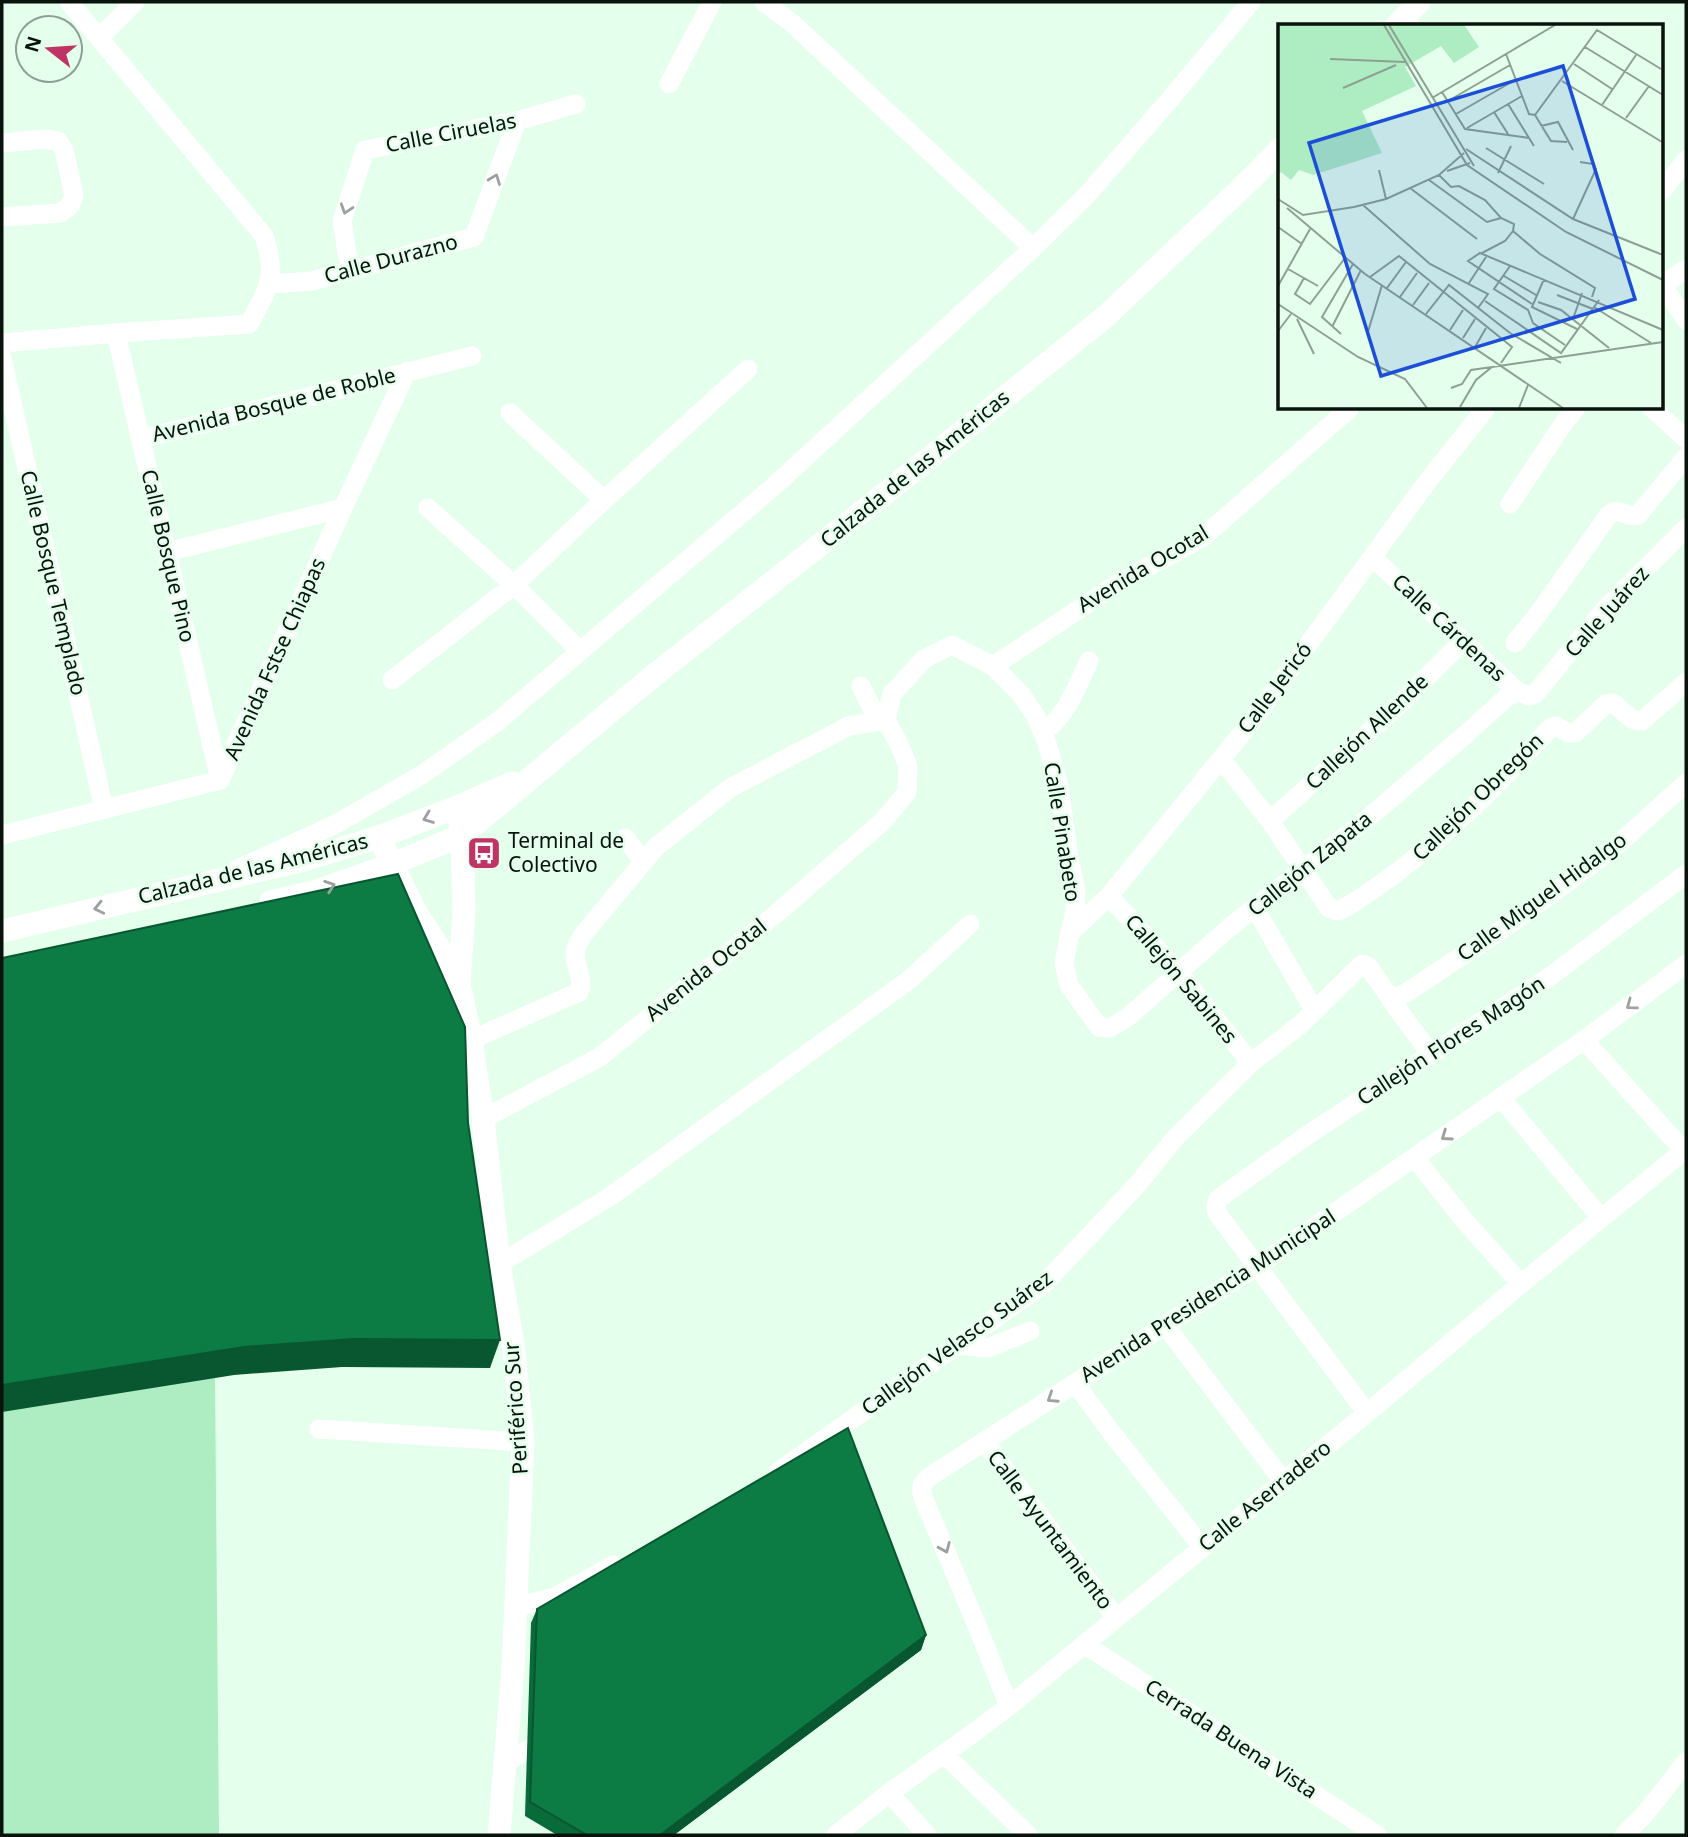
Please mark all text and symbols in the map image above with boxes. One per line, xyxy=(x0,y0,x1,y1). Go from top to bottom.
north arrow xyxy=(14,14,84,84)
inset map xyxy=(1278,24,1664,410)
text: N xyxy=(18,33,47,55)
street label: Calle Ciruelas xyxy=(383,106,519,158)
one-way arrow xyxy=(487,173,501,185)
one-way arrow xyxy=(340,203,354,215)
street label: Calle Durazno xyxy=(321,227,461,289)
street label: Avenida Bosque de Roble xyxy=(149,360,399,448)
street label: Calzada de las Américas xyxy=(814,383,1015,553)
street label: Calle Bosque Templado xyxy=(14,467,94,698)
street label: Calle Bosque Pino xyxy=(135,467,202,645)
street label: Avenida Ocotal xyxy=(1072,518,1213,618)
street label: Avenida Fstse Chiapas xyxy=(217,553,331,764)
street label: Calle Juárez xyxy=(1558,560,1655,663)
street label: Calle Cárdenas xyxy=(1387,567,1513,687)
street label: Calle Jericó xyxy=(1231,636,1318,739)
street label: Callejón Allende xyxy=(1299,667,1434,795)
street label: Callejón Obregón xyxy=(1406,726,1549,866)
street label: Calle Pinabeto xyxy=(1038,760,1088,904)
street label: Callejón Zapata xyxy=(1241,804,1377,922)
one-way arrow xyxy=(423,810,435,824)
street label: Calle Miguel Hidalgo xyxy=(1451,825,1632,967)
street label: Calzada de las Américas xyxy=(135,826,371,910)
place label: Terminal de Colectivo xyxy=(508,826,624,878)
bus stop icon: Terminal de Colectivo xyxy=(465,834,503,872)
one-way arrow xyxy=(324,880,336,894)
one-way arrow xyxy=(93,900,105,914)
street label: Callejón Sabines xyxy=(1119,908,1244,1049)
street label: Avenida Ocotal xyxy=(639,912,772,1027)
street label: Callejón Flores Magón xyxy=(1351,969,1550,1111)
one-way arrow xyxy=(1627,997,1639,1009)
one-way arrow xyxy=(1440,1128,1453,1141)
street label: Avenida Presidencia Municipal xyxy=(1074,1202,1341,1388)
street label: Callejón Velasco Suárez xyxy=(855,1263,1058,1421)
street label: Periférico Sur xyxy=(496,1340,534,1476)
one-way arrow xyxy=(1047,1389,1060,1402)
street label: Calle Aserradero xyxy=(1192,1433,1337,1557)
street label: Calle Ayuntamiento xyxy=(982,1444,1120,1615)
one-way arrow xyxy=(937,1541,951,1554)
street label: Cerrada Buena Vista xyxy=(1140,1672,1323,1804)

